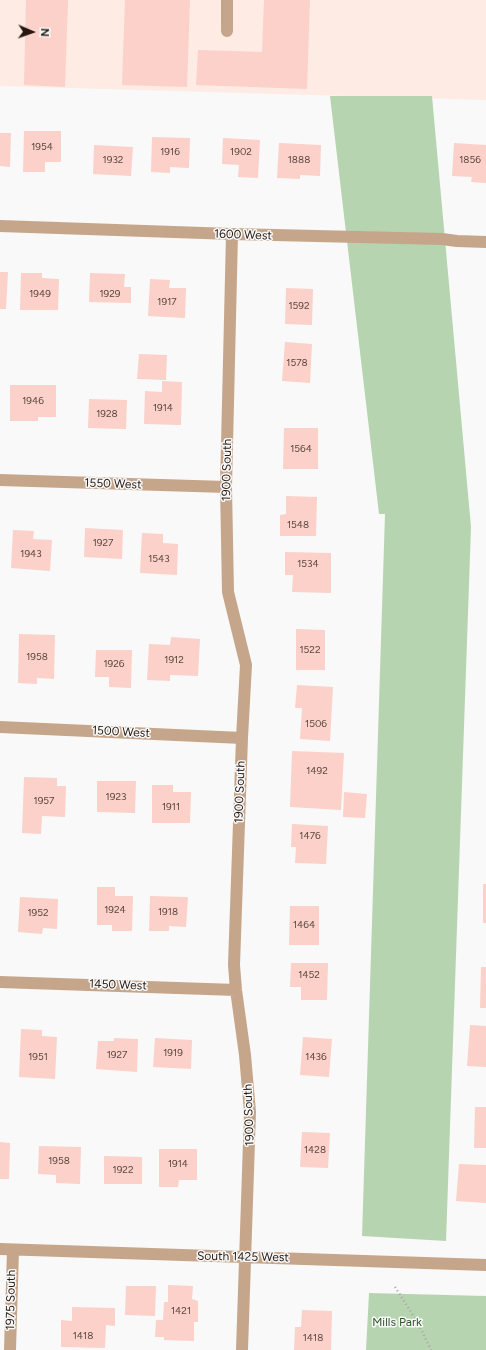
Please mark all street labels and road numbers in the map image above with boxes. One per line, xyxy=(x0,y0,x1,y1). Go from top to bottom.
street label: 1600 West xyxy=(214,227,272,243)
street label: 1900 South xyxy=(219,439,235,501)
street label: 1550 West xyxy=(84,476,142,492)
street label: 1500 West xyxy=(92,723,150,741)
street label: 1900 South xyxy=(232,761,248,823)
street label: 1450 West xyxy=(89,977,147,993)
street label: 1900 South xyxy=(241,1084,257,1146)
street label: South 1425 West xyxy=(197,1249,289,1265)
street label: 1975 South xyxy=(3,1270,19,1330)

